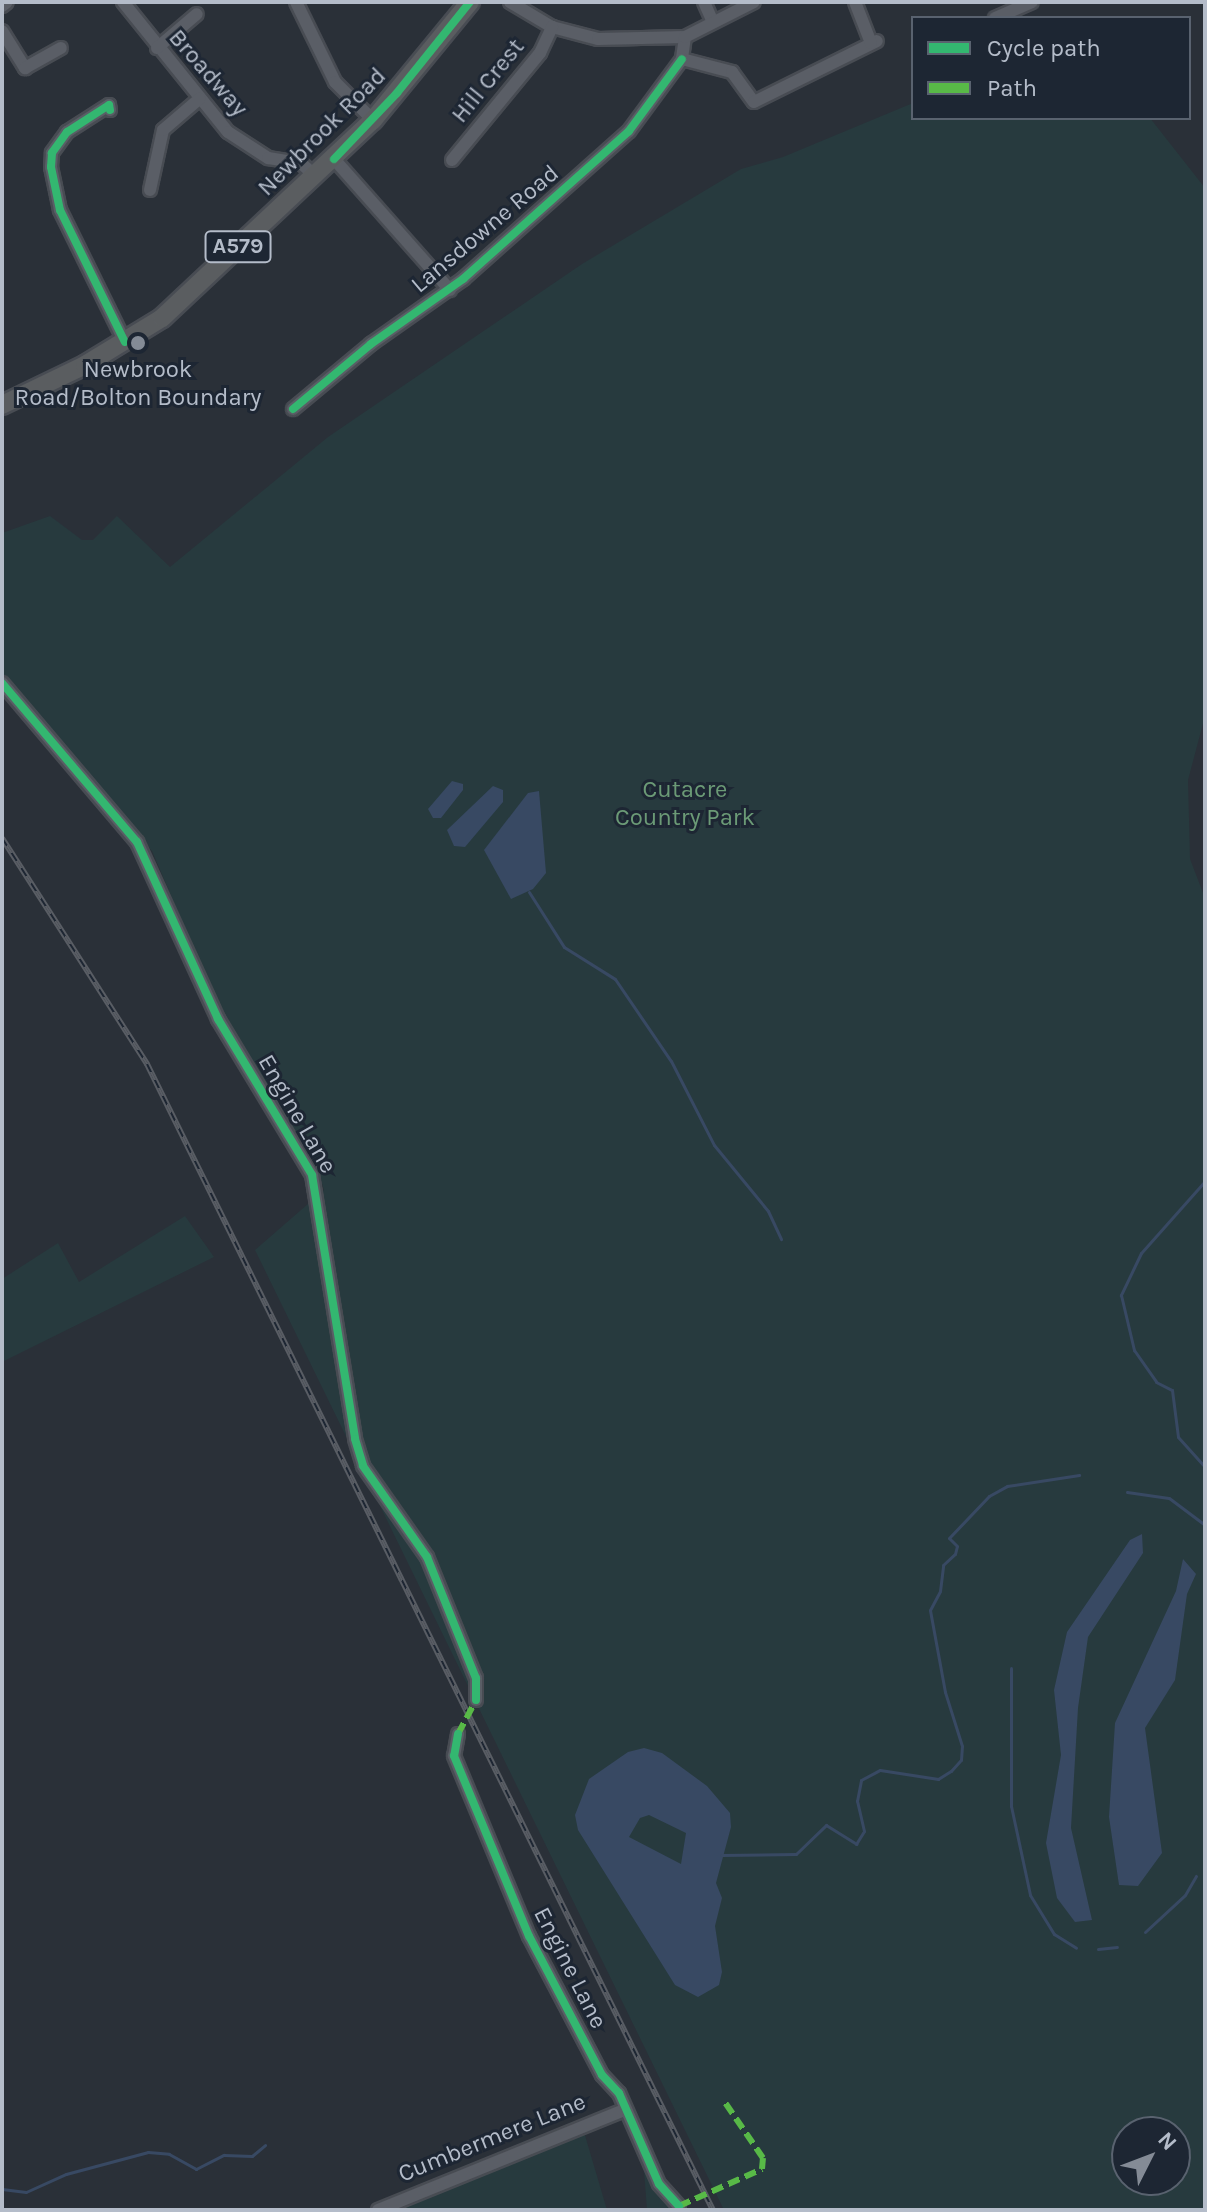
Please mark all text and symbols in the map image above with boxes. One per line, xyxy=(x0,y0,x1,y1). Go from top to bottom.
legend xyxy=(911,16,1191,120)
street label: Broadway xyxy=(162,24,254,122)
street label: Hill Crest xyxy=(445,33,531,129)
text: Cycle path xyxy=(987,34,1101,62)
street label: Newbrook Road xyxy=(252,62,392,202)
text: Path xyxy=(987,74,1037,102)
street label: Lansdowne Road xyxy=(405,159,565,299)
road number: A579 xyxy=(204,229,272,265)
marker: Newbrook Road/Bolton Boundary xyxy=(129,334,147,352)
place label: Newbrook Road/Bolton Boundary xyxy=(14,356,262,412)
park label: Cutacre Country Park xyxy=(615,776,755,832)
street label: Engine Lane xyxy=(251,1049,343,1179)
street label: Engine Lane xyxy=(527,1902,613,2034)
street label: Cumbermere Lane xyxy=(394,2087,590,2189)
north arrow xyxy=(1111,2116,1191,2196)
text: N xyxy=(1152,2127,1182,2156)

